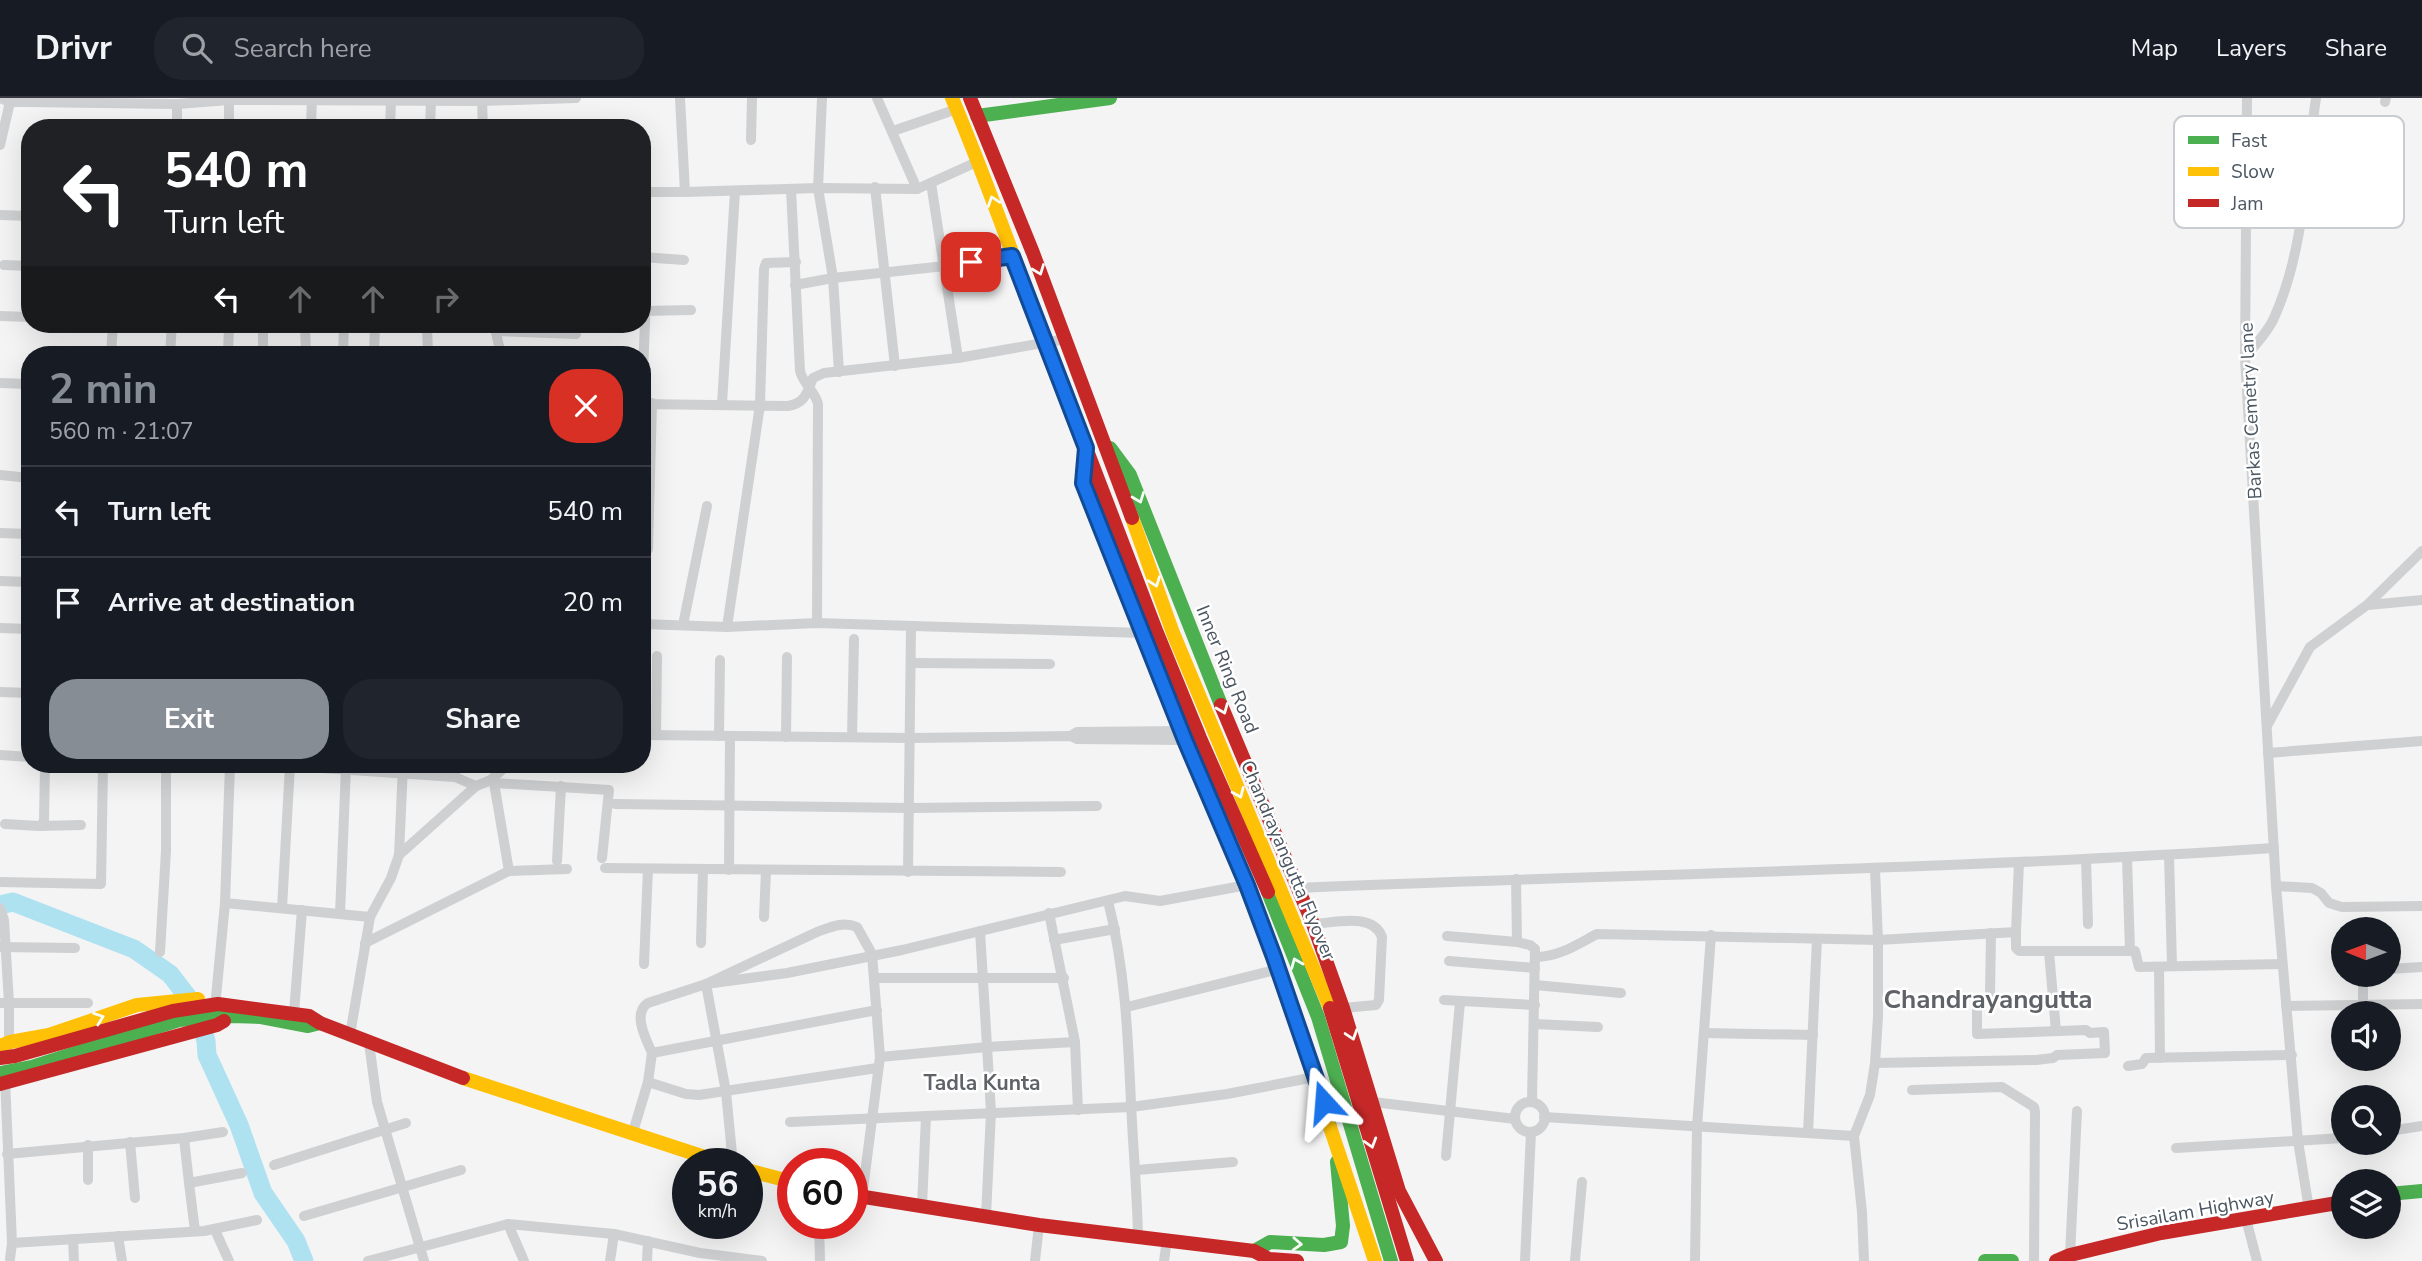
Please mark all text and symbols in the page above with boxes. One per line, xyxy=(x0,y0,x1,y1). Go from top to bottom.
search box xyxy=(154,17,644,80)
text: Drivr xyxy=(35,26,112,71)
icon: search xyxy=(178,29,216,67)
text: Search here xyxy=(234,31,372,66)
text: Map xyxy=(2131,32,2178,64)
text: Layers xyxy=(2216,32,2287,64)
text: Share xyxy=(2325,32,2387,64)
legend xyxy=(2174,116,2404,228)
text: Fast xyxy=(2231,128,2267,154)
text: 540 m xyxy=(164,137,308,204)
icon: left xyxy=(49,147,140,238)
text: Slow xyxy=(2231,159,2275,185)
text: Jam xyxy=(2230,191,2264,217)
one-way arrow xyxy=(987,195,1001,207)
text: Turn left xyxy=(164,201,284,244)
pin xyxy=(941,232,1001,292)
icon: arrive xyxy=(952,243,990,281)
one-way arrow xyxy=(1031,264,1045,276)
icon: left xyxy=(208,280,246,318)
icon: ahead xyxy=(281,280,319,318)
icon: ahead xyxy=(354,280,392,318)
icon: right xyxy=(427,280,465,318)
street label: Barkas Cemetry lane xyxy=(2233,322,2269,500)
text: 2 min xyxy=(49,361,158,418)
button: close xyxy=(549,369,623,443)
text: 560 m · 21:07 xyxy=(49,416,194,447)
one-way arrow xyxy=(1131,491,1145,503)
icon: left xyxy=(49,493,87,531)
text: Turn left xyxy=(108,494,211,529)
text: 540 m xyxy=(547,494,623,529)
one-way arrow xyxy=(1147,575,1161,587)
icon: arrive xyxy=(49,584,87,622)
text: Arrive at destination xyxy=(108,585,355,620)
text: 20 m xyxy=(563,585,623,620)
street label: Inner Ring Road xyxy=(1189,601,1265,737)
button: Exit xyxy=(49,679,329,759)
button: Share xyxy=(343,679,623,759)
one-way arrow xyxy=(1214,703,1228,715)
street label: Chandrayangutta Flyover xyxy=(1234,756,1342,965)
one-way arrow xyxy=(1231,786,1245,798)
north arrow xyxy=(2331,917,2401,987)
map controls xyxy=(2331,917,2401,1239)
one-way arrow xyxy=(1291,957,1305,969)
district label: Chandrayangutta xyxy=(1883,982,2093,1017)
button: sound xyxy=(2331,1001,2401,1071)
one-way arrow xyxy=(93,1012,105,1026)
one-way arrow xyxy=(1343,1028,1358,1040)
position arrow xyxy=(1287,1065,1361,1139)
district label: Tadla Kunta xyxy=(923,1069,1041,1097)
button: search xyxy=(2331,1085,2401,1155)
one-way arrow xyxy=(1363,1137,1378,1149)
speed limit sign: 60 xyxy=(777,1148,868,1239)
text: 56 xyxy=(696,1161,739,1208)
button: layers xyxy=(2331,1169,2401,1239)
street label: Srisailam Highway xyxy=(2114,1184,2276,1238)
text: km/h xyxy=(698,1199,737,1223)
one-way arrow xyxy=(1291,1236,1302,1251)

